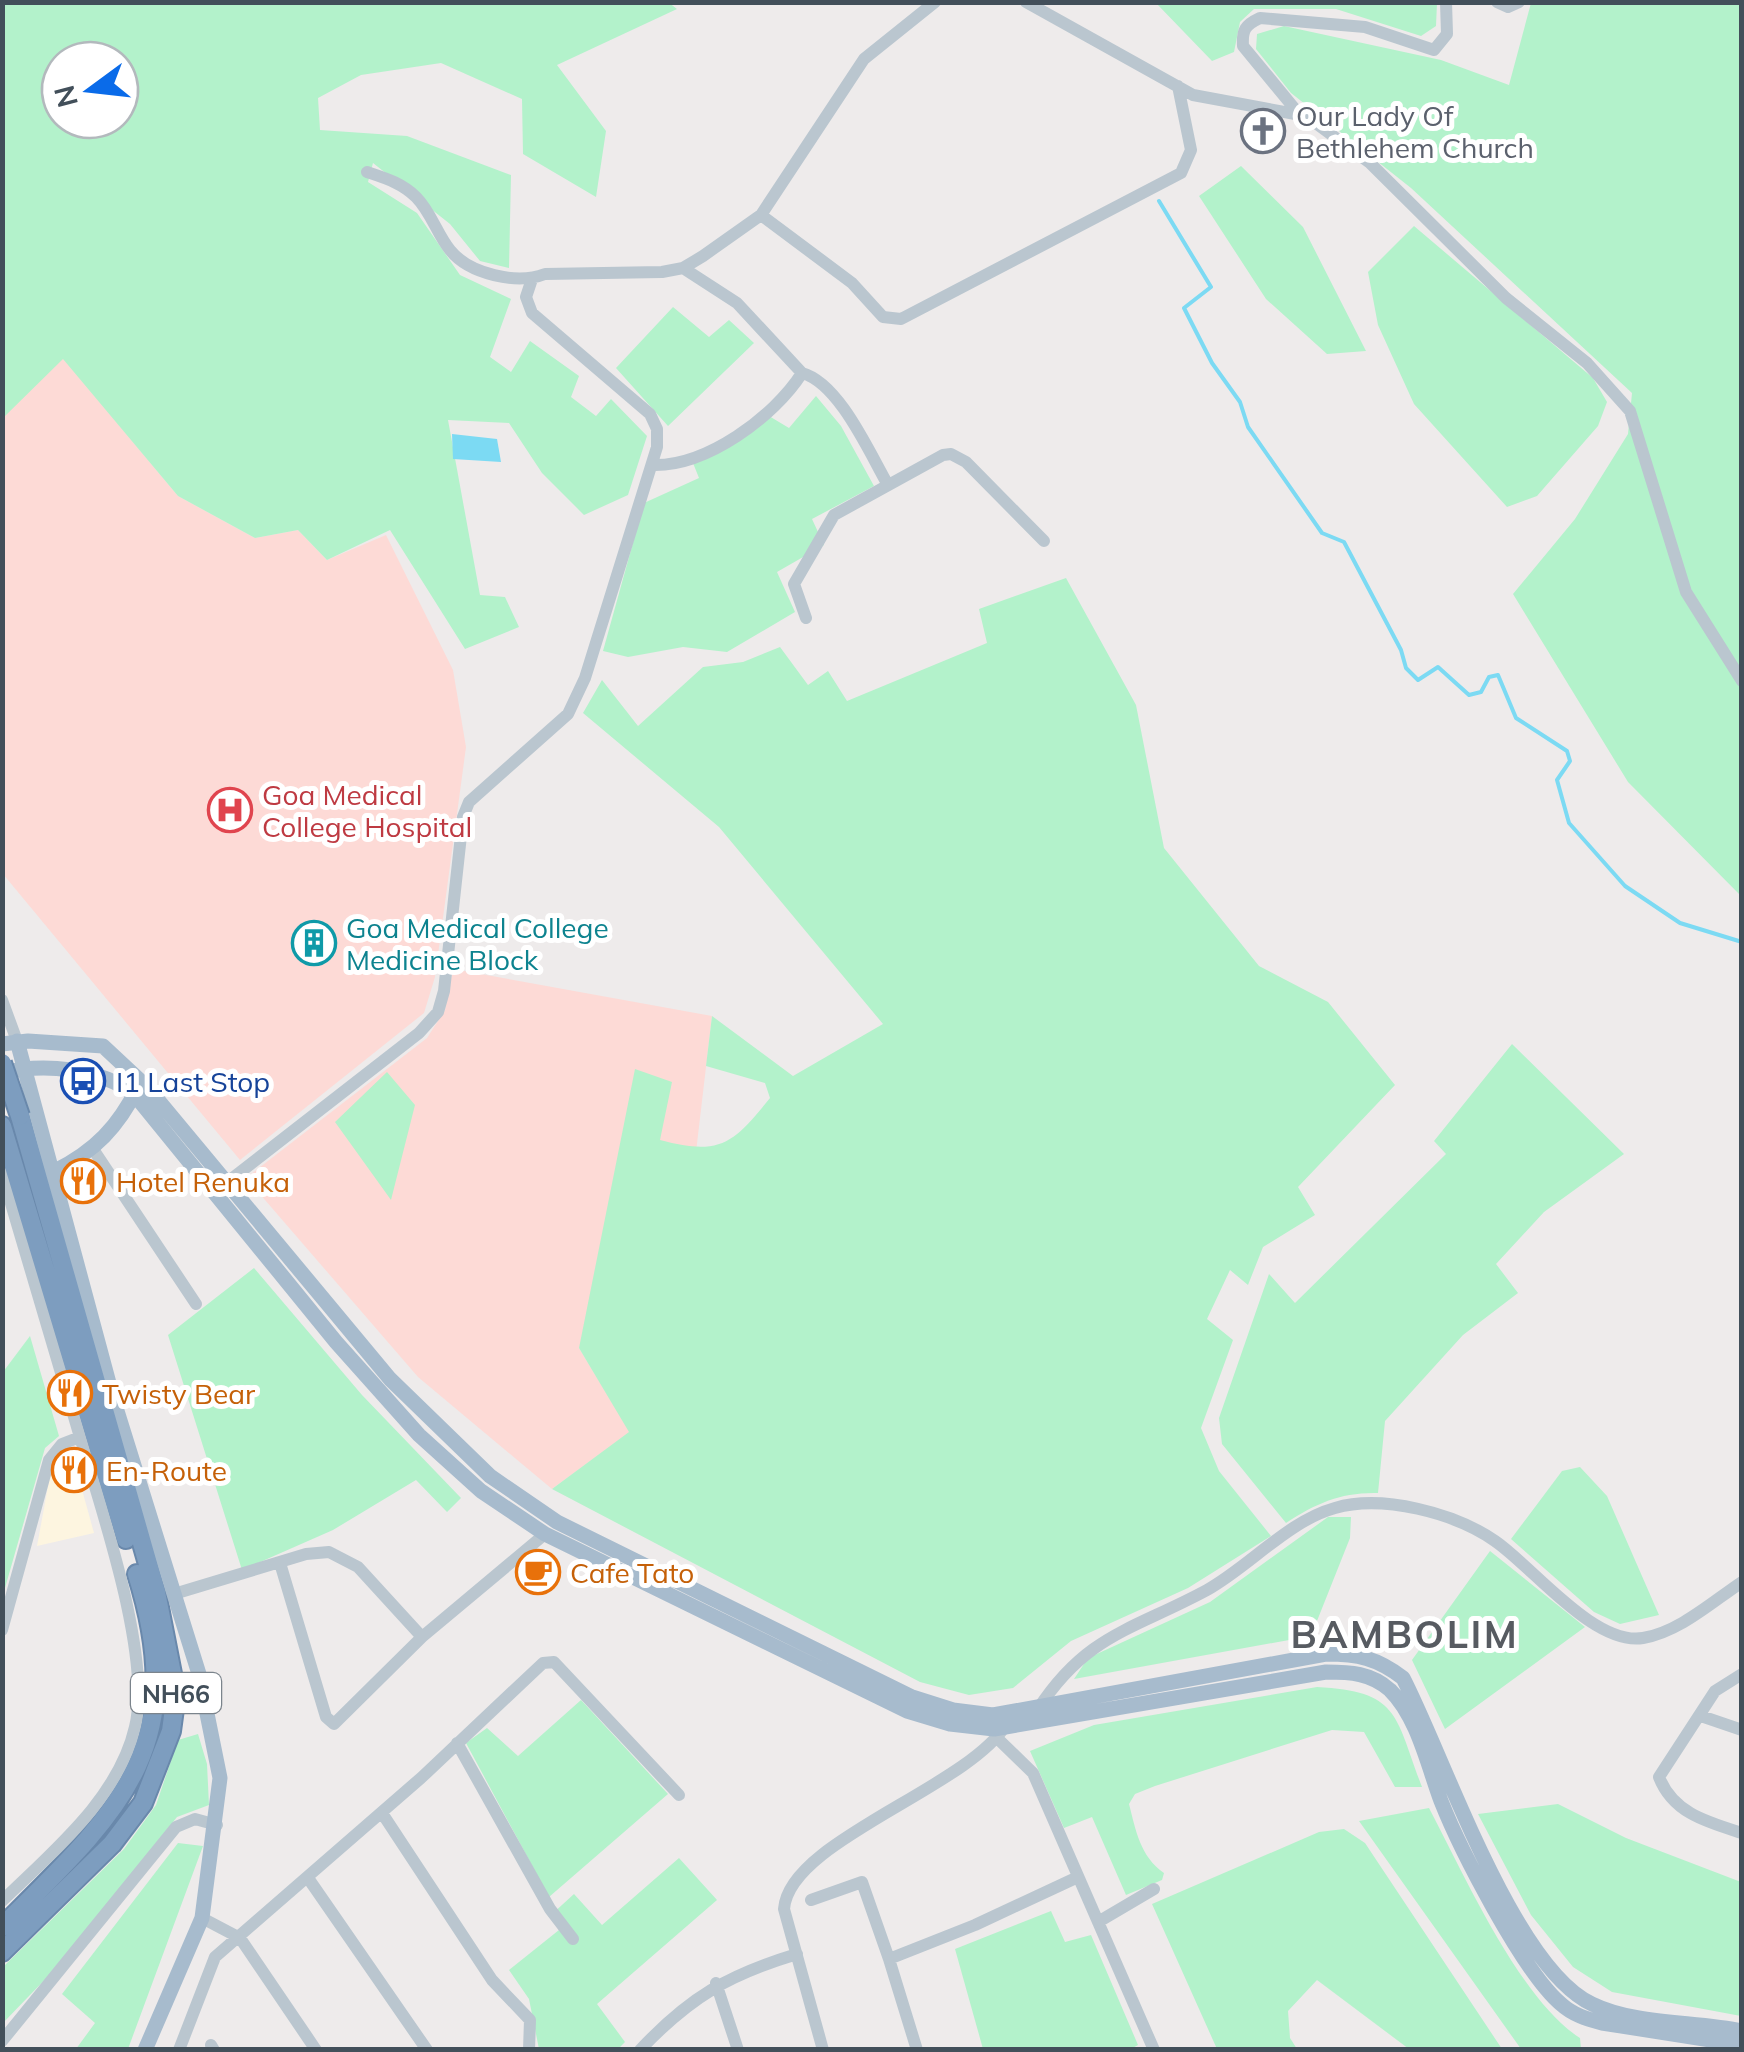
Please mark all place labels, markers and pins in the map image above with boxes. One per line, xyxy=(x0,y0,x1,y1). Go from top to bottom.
place label: Our Lady Of Bethlehem Church xyxy=(1296,98,1534,165)
church icon: Our Lady Of Bethlehem Church xyxy=(1240,108,1286,154)
place label: Goa Medical College Hospital xyxy=(262,777,472,844)
hospital icon: Goa Medical College Hospital xyxy=(207,787,253,833)
place label: Goa Medical College Medicine Block xyxy=(346,910,609,977)
building icon: Goa Medical College Medicine Block xyxy=(291,920,337,966)
bus stop icon: I1 Last Stop xyxy=(60,1058,106,1104)
place label: I1 Last Stop xyxy=(116,1064,270,1099)
restaurant icon: Hotel Renuka xyxy=(60,1158,106,1204)
place label: Hotel Renuka xyxy=(116,1164,290,1199)
restaurant icon: Twisty Bear xyxy=(47,1370,93,1416)
place label: Twisty Bear xyxy=(102,1376,256,1411)
restaurant icon: En-Route xyxy=(51,1447,97,1493)
place label: En-Route xyxy=(106,1453,227,1488)
cafe icon: Cafe Tato xyxy=(515,1549,561,1595)
place label: Cafe Tato xyxy=(570,1555,694,1590)

